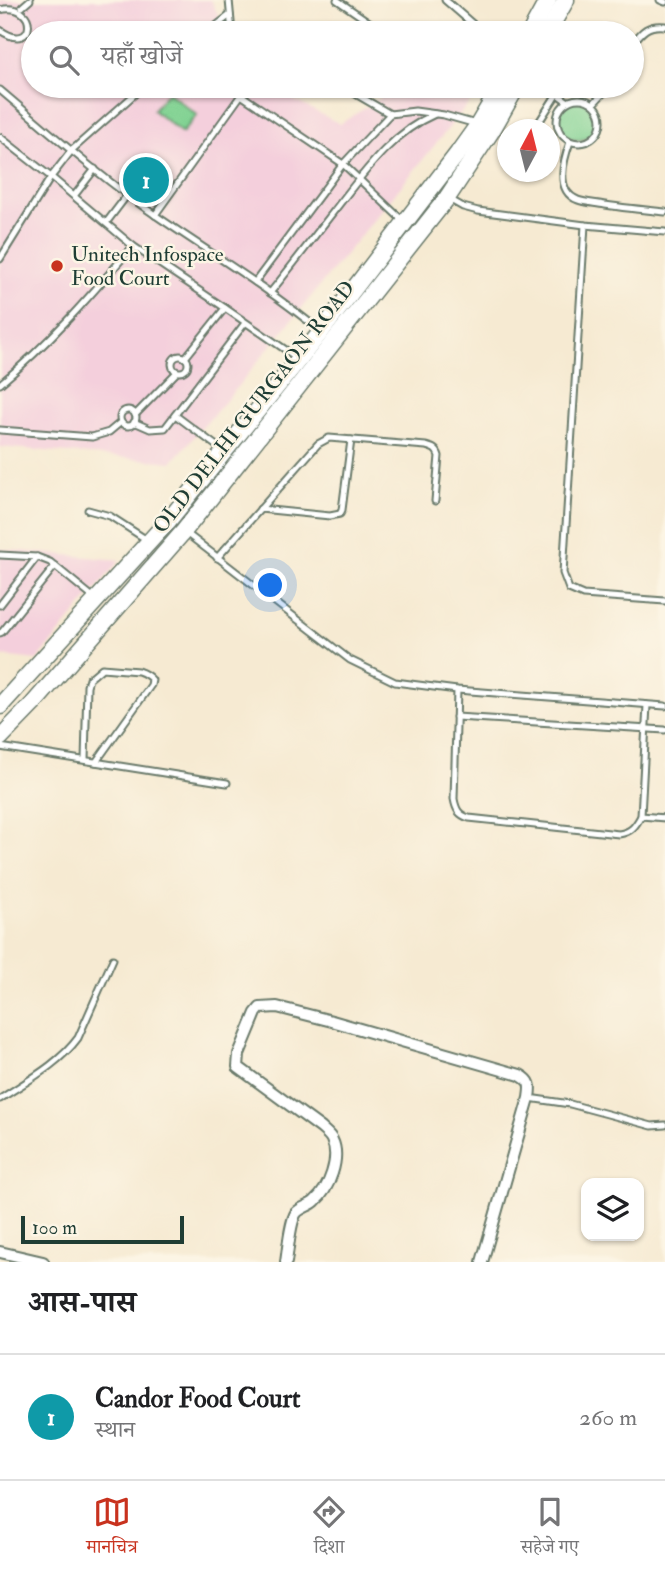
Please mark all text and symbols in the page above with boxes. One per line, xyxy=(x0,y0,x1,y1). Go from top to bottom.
search box xyxy=(21,21,644,98)
text: यहाँ खोजें xyxy=(101,40,183,72)
icon: search xyxy=(45,41,83,79)
north arrow xyxy=(497,119,560,182)
pin: 1 xyxy=(123,154,169,206)
place label: Unitech Infospace Food Court xyxy=(71,241,224,292)
marker: Unitech Infospace Food Court xyxy=(49,258,65,274)
street label: OLD DELHI GURGAON ROAD xyxy=(147,275,361,539)
your location xyxy=(253,568,287,602)
map controls xyxy=(581,1178,644,1241)
button: layers xyxy=(581,1178,644,1241)
scale bar xyxy=(21,1213,184,1245)
text: 100 m xyxy=(32,1216,77,1240)
text: आस-पास xyxy=(28,1284,136,1321)
text: Candor Food Court xyxy=(95,1383,301,1415)
text: 1 xyxy=(47,1403,55,1432)
text: 260 m xyxy=(579,1403,637,1432)
text: स्थान xyxy=(95,1415,135,1444)
tab: मानचित्र xyxy=(86,1493,138,1565)
tab: दिशा xyxy=(310,1493,348,1565)
tab: सहेजे गए xyxy=(521,1493,579,1565)

